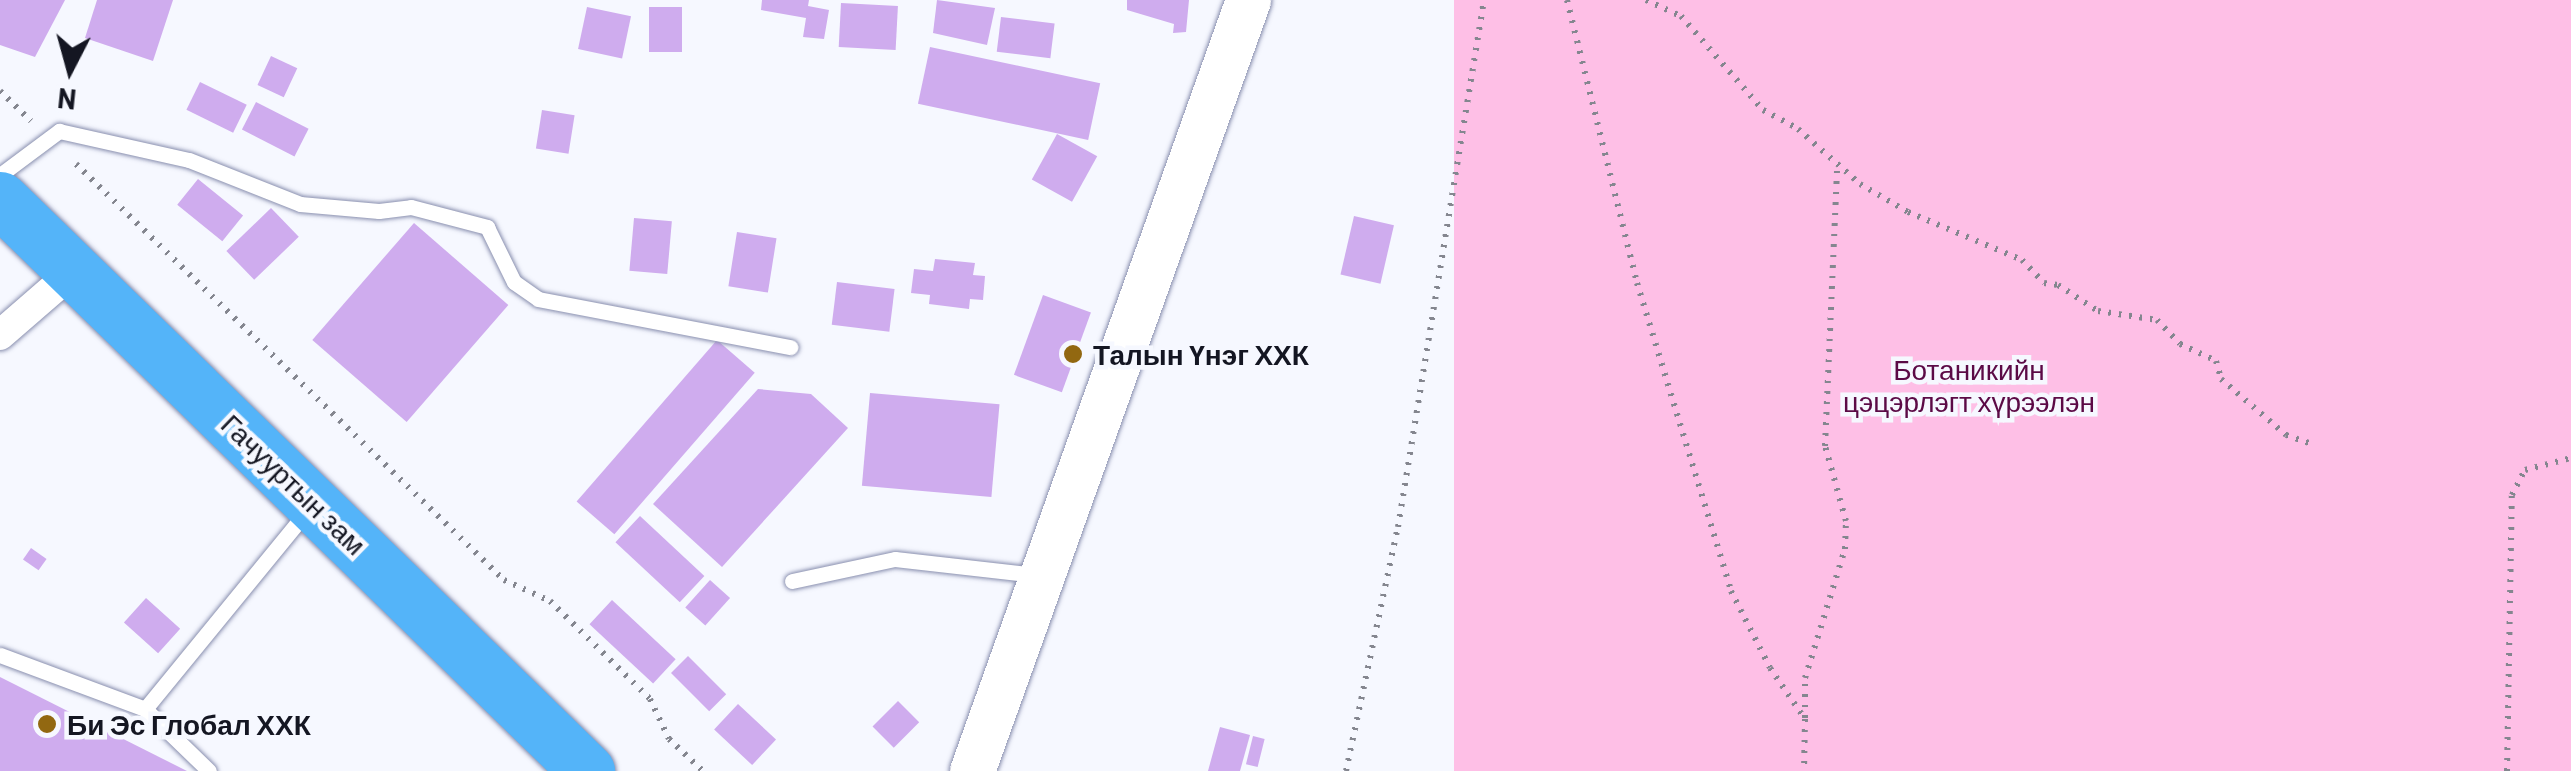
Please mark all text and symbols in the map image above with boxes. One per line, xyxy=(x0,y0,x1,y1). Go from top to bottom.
north arrow xyxy=(20,20,120,120)
text: N xyxy=(56,82,78,118)
place label: Талын Үнэг ХХК xyxy=(1093,337,1309,371)
marker: Талын Үнэг ХХК xyxy=(1062,343,1084,365)
park label: Ботаникийн цэцэрлэгт хүрээлэн xyxy=(1843,352,2095,418)
street label: Гачууртын зам xyxy=(215,407,373,561)
place label: Би Эс Глобал ХХК xyxy=(67,707,311,741)
marker: Би Эс Глобал ХХК xyxy=(36,713,58,735)

